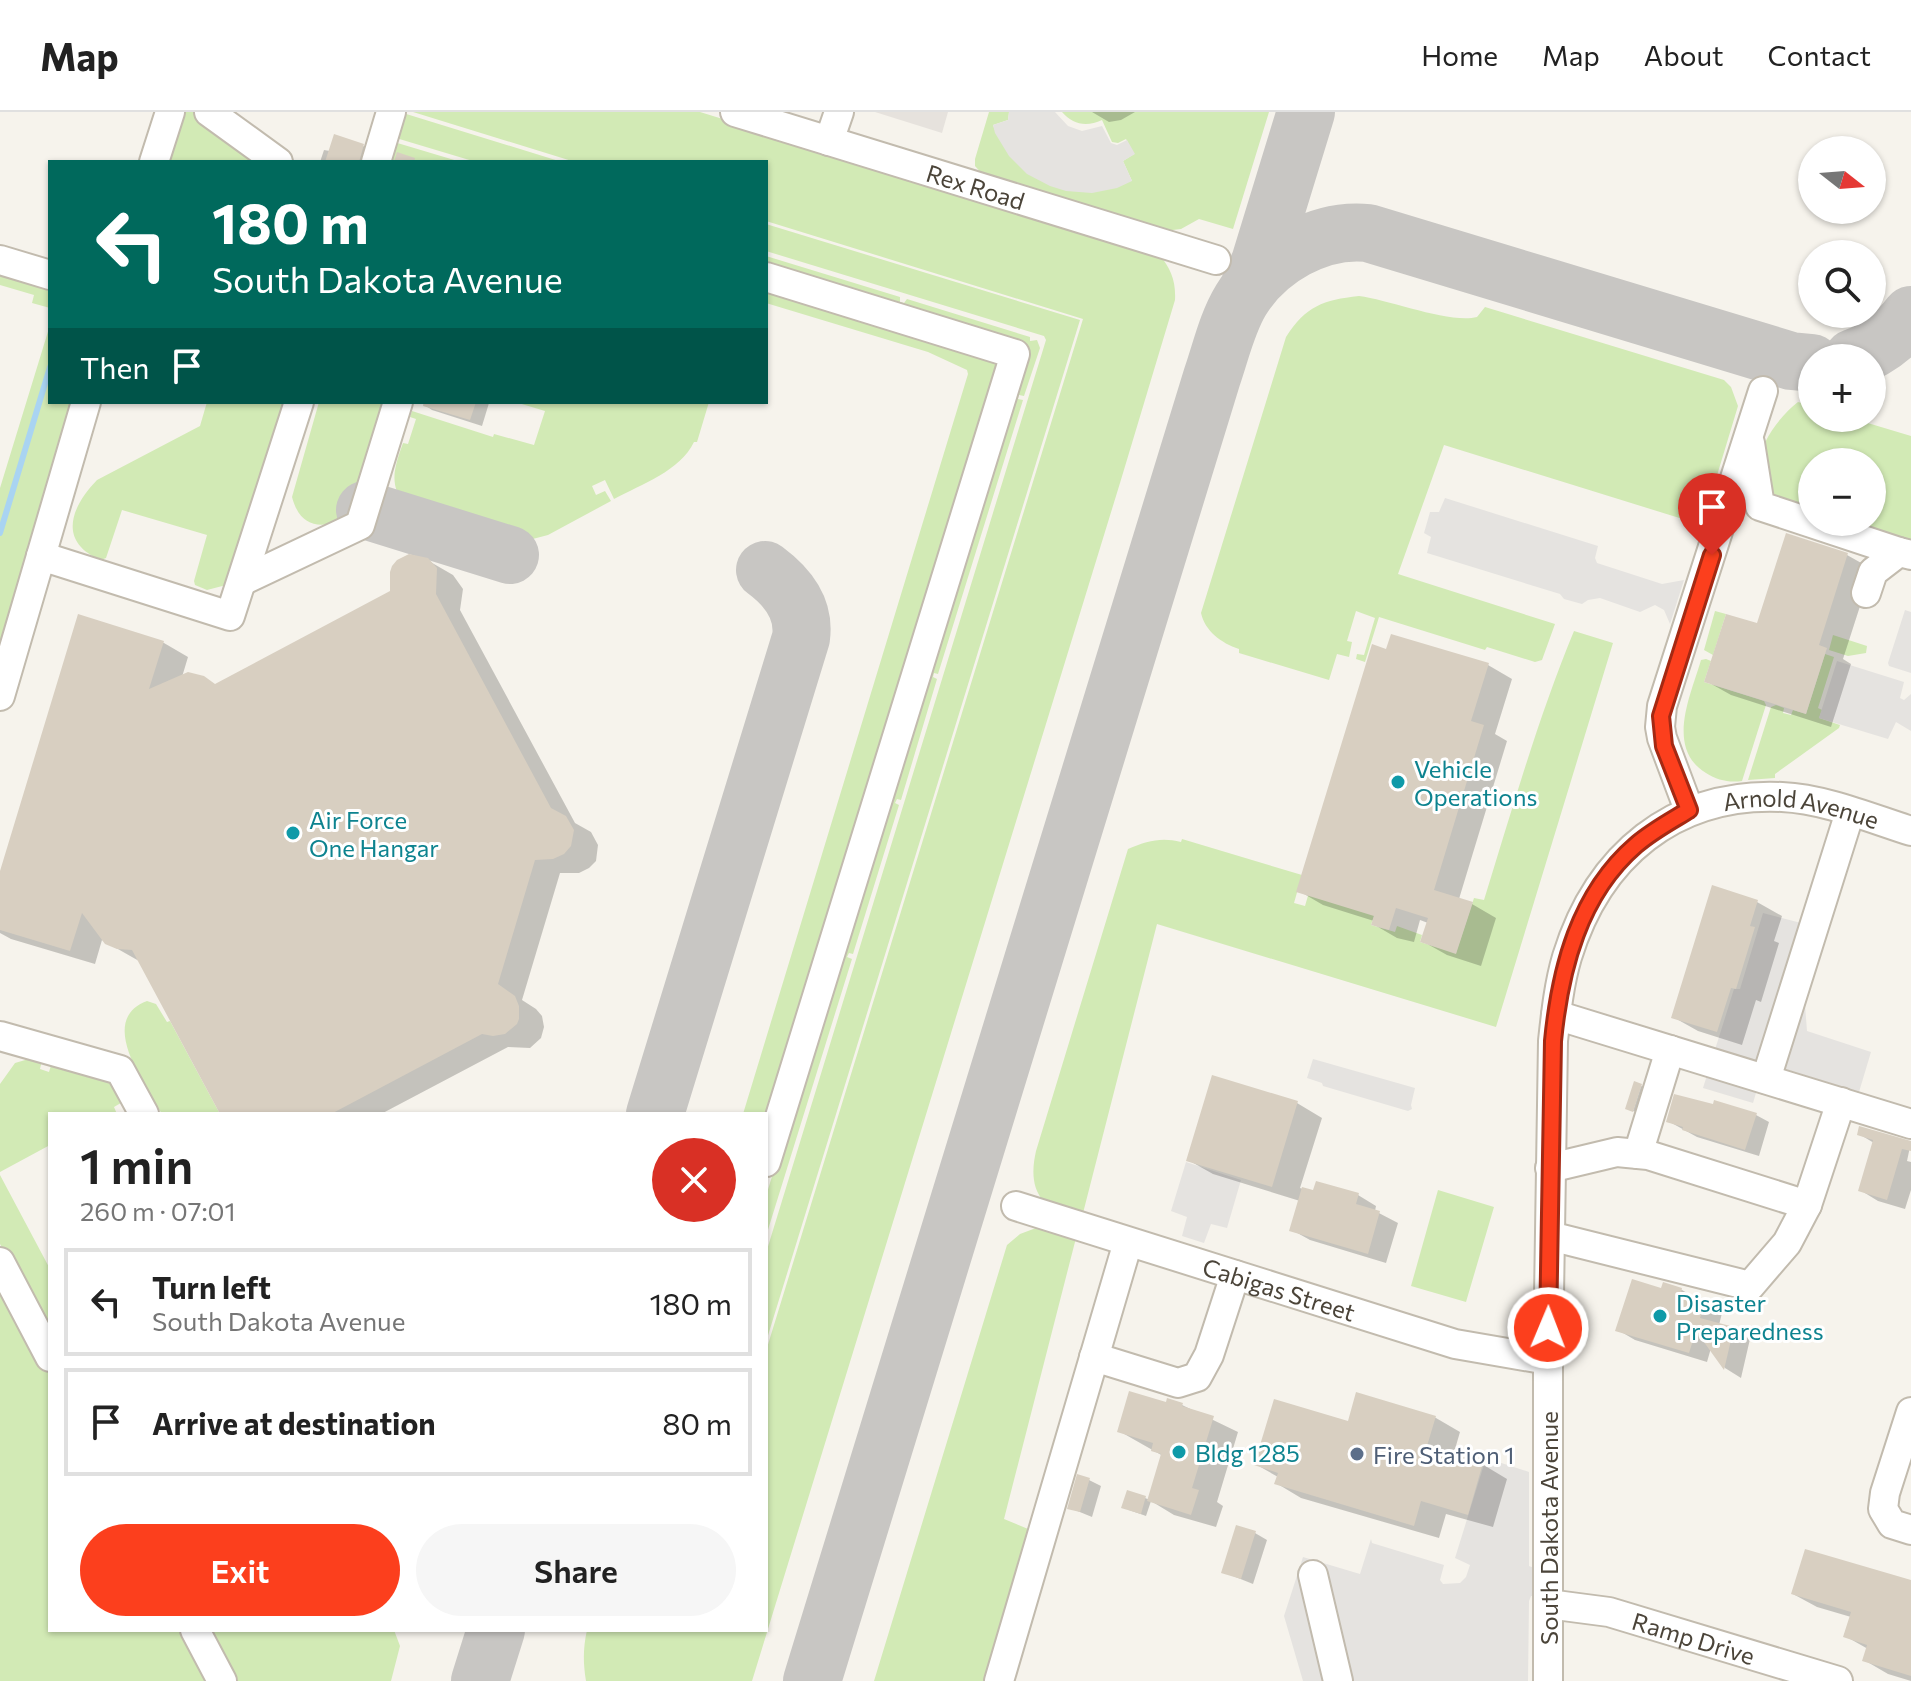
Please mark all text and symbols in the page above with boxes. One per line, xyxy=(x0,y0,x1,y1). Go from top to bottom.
text: Map xyxy=(40,32,119,79)
text: Home xyxy=(1421,38,1498,72)
text: Map xyxy=(1542,38,1600,72)
text: About xyxy=(1644,38,1724,72)
text: Contact xyxy=(1768,38,1871,72)
north arrow xyxy=(1798,136,1886,224)
map controls xyxy=(1798,136,1886,536)
street label: Rex Road xyxy=(923,157,1029,215)
text: 180 m xyxy=(212,187,369,256)
icon: left xyxy=(80,192,184,296)
button: search xyxy=(1798,240,1886,328)
text: South Dakota Avenue xyxy=(212,256,563,300)
icon: arrive xyxy=(165,344,209,388)
button: + xyxy=(1798,344,1886,432)
text: Then xyxy=(80,348,149,385)
button: − xyxy=(1798,448,1886,536)
pin xyxy=(1678,473,1746,555)
icon: arrive xyxy=(1690,485,1734,529)
place label: Vehicle Operations xyxy=(1414,754,1537,811)
marker: Vehicle Operations xyxy=(1389,773,1407,791)
street label: Arnold Avenue xyxy=(1720,782,1883,834)
place label: Air Force One Hangar xyxy=(309,805,439,862)
marker: Air Force One Hangar xyxy=(284,824,302,842)
text: 1 min xyxy=(80,1135,193,1194)
button: close xyxy=(652,1138,736,1222)
text: 260 m · 07:01 xyxy=(80,1195,236,1226)
street label: Cabigas Street xyxy=(1199,1251,1359,1326)
text: Turn left xyxy=(152,1268,271,1305)
icon: left xyxy=(84,1280,128,1324)
text: 180 m xyxy=(649,1284,732,1321)
position arrow xyxy=(1506,1286,1590,1370)
place label: Disaster Preparedness xyxy=(1676,1288,1824,1345)
text: South Dakota Avenue xyxy=(152,1305,405,1336)
marker: Disaster Preparedness xyxy=(1651,1307,1669,1325)
icon: arrive xyxy=(84,1400,128,1444)
text: Arrive at destination xyxy=(152,1404,436,1441)
text: 80 m xyxy=(662,1404,732,1441)
street label: South Dakota Avenue xyxy=(1534,1411,1563,1645)
place label: Bldg 1285 xyxy=(1195,1438,1300,1467)
place label: Fire Station 1 xyxy=(1373,1440,1515,1469)
marker: Bldg 1285 xyxy=(1170,1443,1188,1461)
marker: Fire Station 1 xyxy=(1348,1445,1366,1463)
button: Exit xyxy=(80,1524,400,1616)
button: Share xyxy=(416,1524,736,1616)
street label: Ramp Drive xyxy=(1629,1605,1758,1670)

